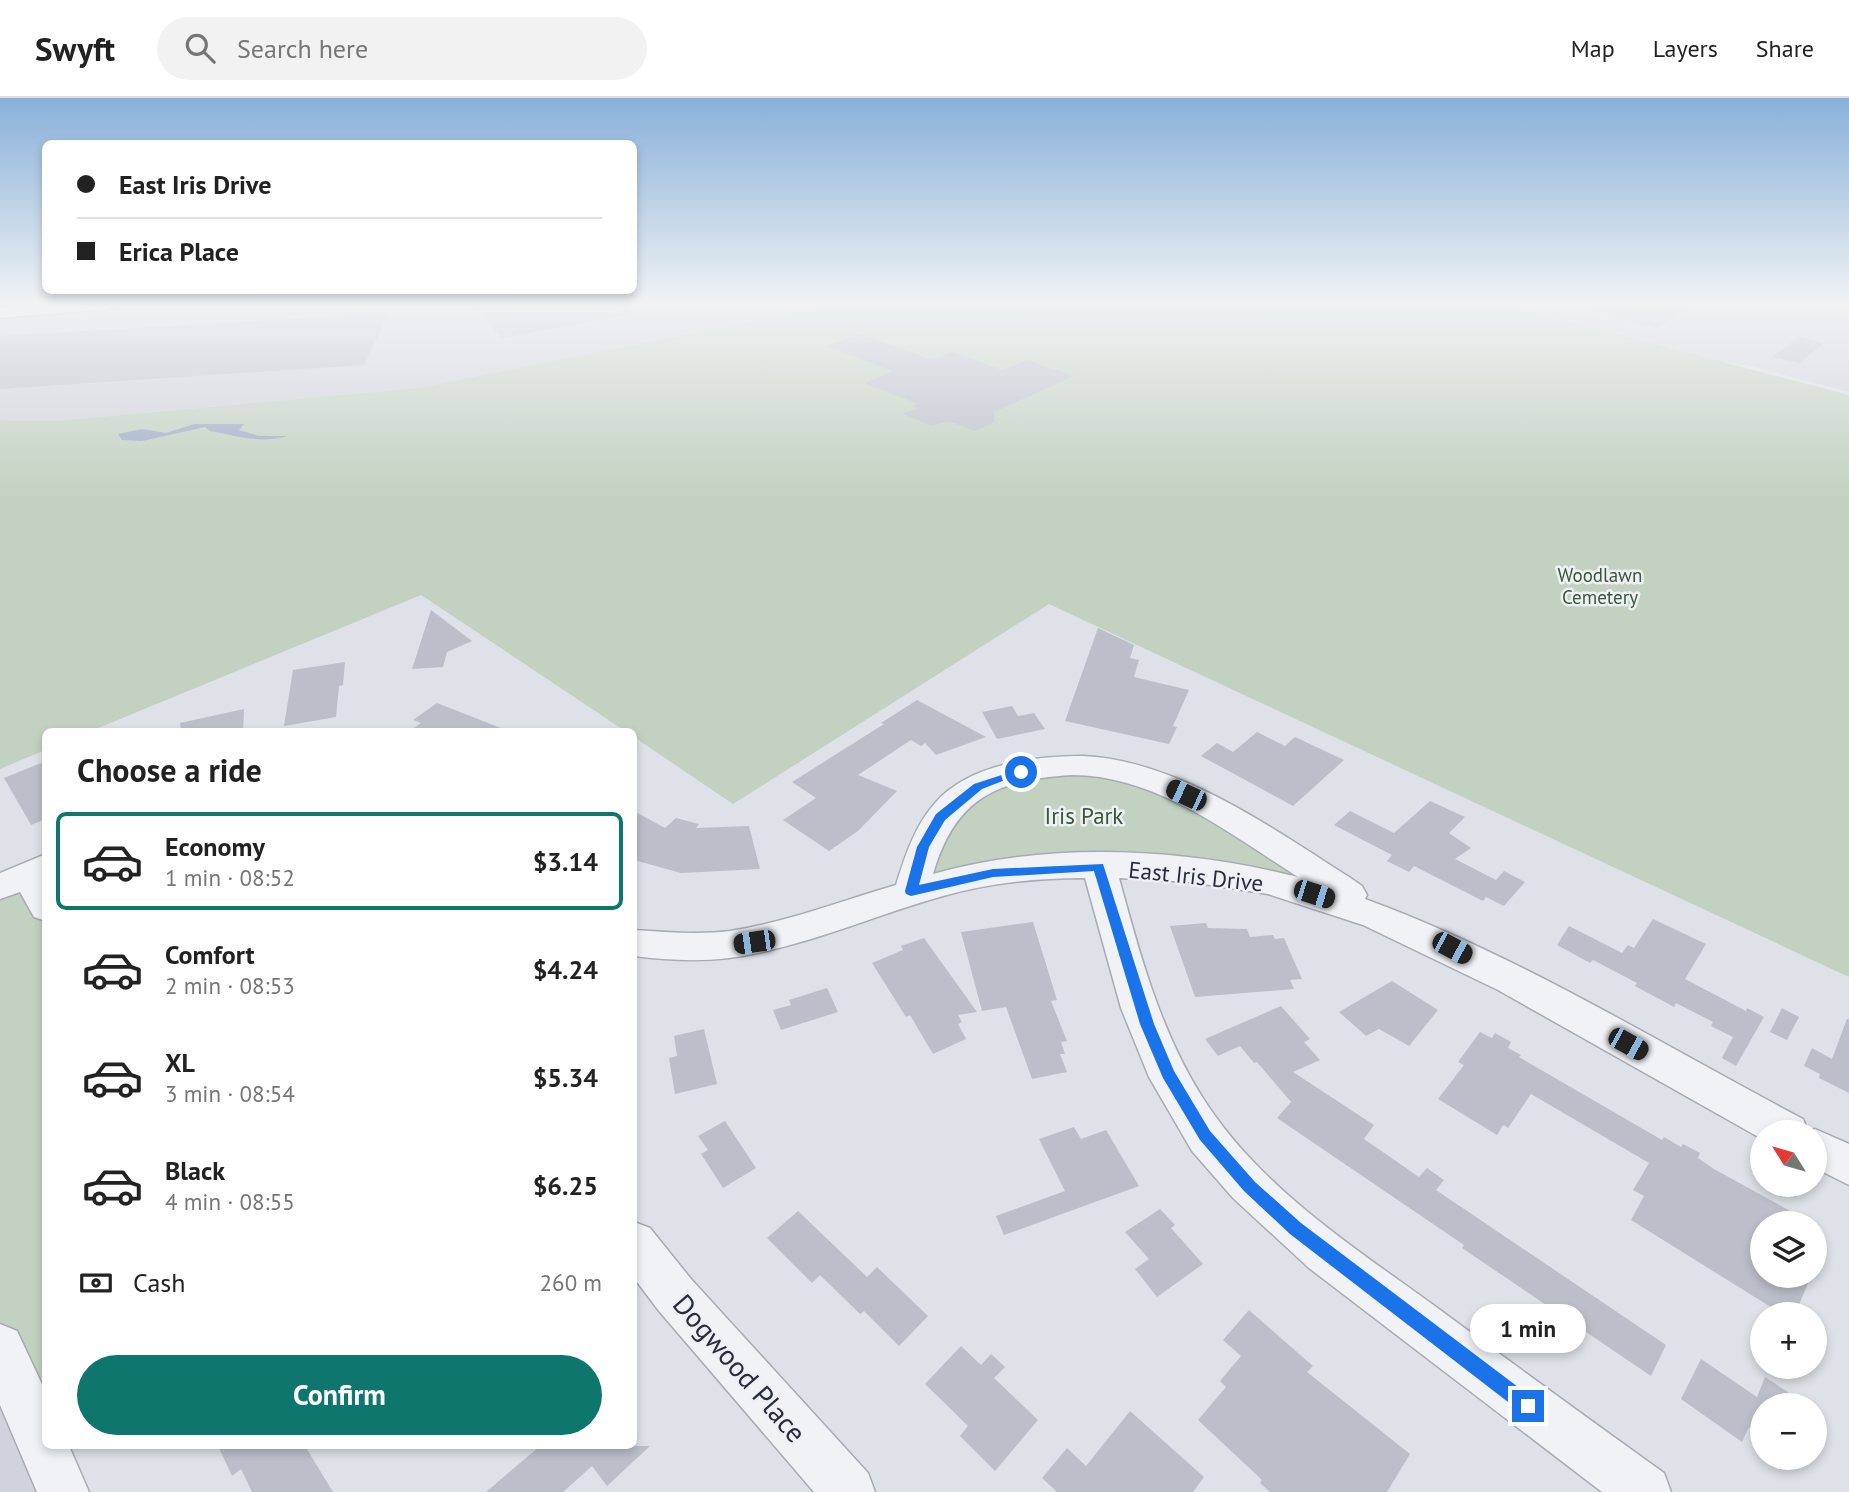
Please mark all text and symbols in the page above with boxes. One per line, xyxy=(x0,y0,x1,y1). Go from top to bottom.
search box xyxy=(157,17,647,80)
text: Swyft xyxy=(35,27,115,70)
icon: search xyxy=(181,29,219,67)
text: Search here xyxy=(237,32,368,65)
text: Map xyxy=(1571,33,1615,64)
text: Layers xyxy=(1653,33,1718,64)
text: Share xyxy=(1756,33,1814,64)
text: East Iris Drive xyxy=(119,168,272,201)
text: Erica Place xyxy=(119,235,239,268)
park label: Woodlawn Cemetery xyxy=(1558,563,1642,609)
text: Choose a ride xyxy=(77,749,262,791)
route start xyxy=(1005,756,1037,788)
car xyxy=(1163,777,1210,813)
park label: Iris Park xyxy=(1045,801,1123,830)
icon: car xyxy=(81,830,144,893)
text: Economy xyxy=(165,830,265,863)
text: $3.14 xyxy=(533,845,598,878)
street label: East Iris Drive xyxy=(1127,855,1265,897)
text: 1 min · 08:52 xyxy=(165,863,295,892)
car xyxy=(1291,878,1338,910)
car xyxy=(732,929,777,955)
car xyxy=(1429,929,1476,967)
icon: car xyxy=(81,938,144,1001)
text: Comfort xyxy=(165,938,255,971)
text: $4.24 xyxy=(533,953,598,986)
text: 2 min · 08:53 xyxy=(165,971,295,1000)
car xyxy=(1605,1025,1652,1063)
icon: car xyxy=(81,1046,144,1109)
text: XL xyxy=(165,1046,195,1079)
text: $5.34 xyxy=(533,1061,598,1094)
text: 3 min · 08:54 xyxy=(165,1079,295,1108)
north arrow xyxy=(1750,1120,1827,1197)
map controls xyxy=(1750,1120,1827,1470)
icon: car xyxy=(81,1154,144,1217)
text: Black xyxy=(165,1154,225,1187)
text: $6.25 xyxy=(533,1169,598,1202)
text: 4 min · 08:55 xyxy=(165,1187,295,1216)
button: layers xyxy=(1750,1211,1827,1288)
icon: cash xyxy=(77,1264,115,1302)
text: Cash xyxy=(133,1266,185,1299)
text: 260 m xyxy=(540,1268,602,1297)
street label: Dogwood Place xyxy=(665,1286,815,1450)
button: + xyxy=(1750,1302,1827,1379)
callout: 1 min xyxy=(1470,1304,1586,1354)
text: 1 min xyxy=(1500,1314,1556,1343)
button: Confirm xyxy=(77,1355,602,1435)
route end xyxy=(1512,1390,1544,1422)
button: − xyxy=(1750,1393,1827,1470)

